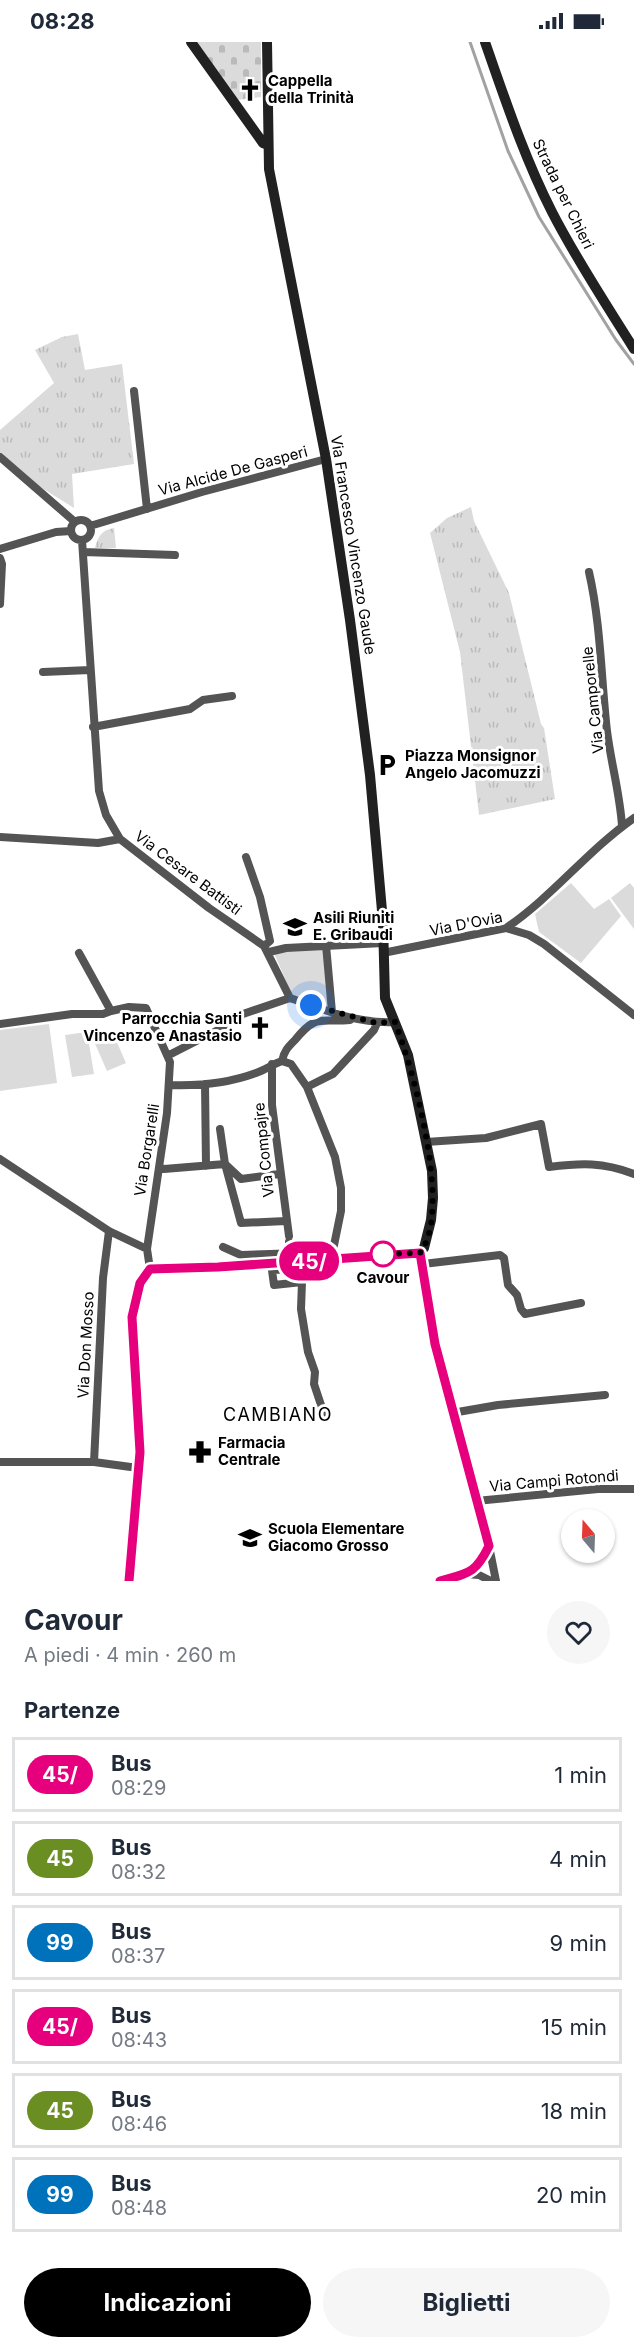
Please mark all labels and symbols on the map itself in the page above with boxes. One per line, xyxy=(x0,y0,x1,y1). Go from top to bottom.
place label: Cappella della Trinità xyxy=(268,71,354,107)
church icon: Cappella della Trinità xyxy=(237,77,263,103)
street label: Strada per Chieri xyxy=(529,136,598,252)
street label: Via Francesco Vincenzo Gaude xyxy=(327,434,380,656)
street label: Via Alcide De Gasperi xyxy=(156,441,310,500)
street label: Via Camporelle xyxy=(577,646,608,754)
place label: Piazza Monsignor Angelo Jacomuzzi xyxy=(405,746,541,782)
parking icon: Piazza Monsignor Angelo Jacomuzzi xyxy=(374,752,400,778)
street label: Via Cesare Battisti xyxy=(131,826,245,919)
street label: Via D'Ovia xyxy=(428,907,504,940)
place label: Asili Riuniti E. Gribaudi xyxy=(313,908,394,944)
school or university icon: Asili Riuniti E. Gribaudi xyxy=(282,914,308,940)
your location xyxy=(296,990,326,1020)
place label: Parrocchia Santi Vincenzo e Anastasio xyxy=(83,1009,242,1045)
church icon: Parrocchia Santi Vincenzo e Anastasio xyxy=(247,1015,273,1041)
street label: Via Borgarelli xyxy=(130,1102,163,1198)
street label: Via Compajre xyxy=(249,1102,278,1198)
marker: Cavour xyxy=(370,1241,396,1267)
line badge: 45/ xyxy=(274,1242,344,1280)
place label: Cavour xyxy=(357,1268,409,1287)
street label: Via Don Mosso xyxy=(73,1291,98,1399)
district label: CAMBIANO xyxy=(223,1404,333,1425)
place label: Farmacia Centrale xyxy=(218,1433,285,1469)
pharmacy icon: Farmacia Centrale xyxy=(187,1439,213,1465)
street label: Via Campi Rotondi xyxy=(488,1465,620,1496)
north arrow xyxy=(561,1509,615,1563)
place label: Scuola Elementare Giacomo Grosso xyxy=(268,1519,405,1555)
school or university icon: Scuola Elementare Giacomo Grosso xyxy=(237,1525,263,1551)

